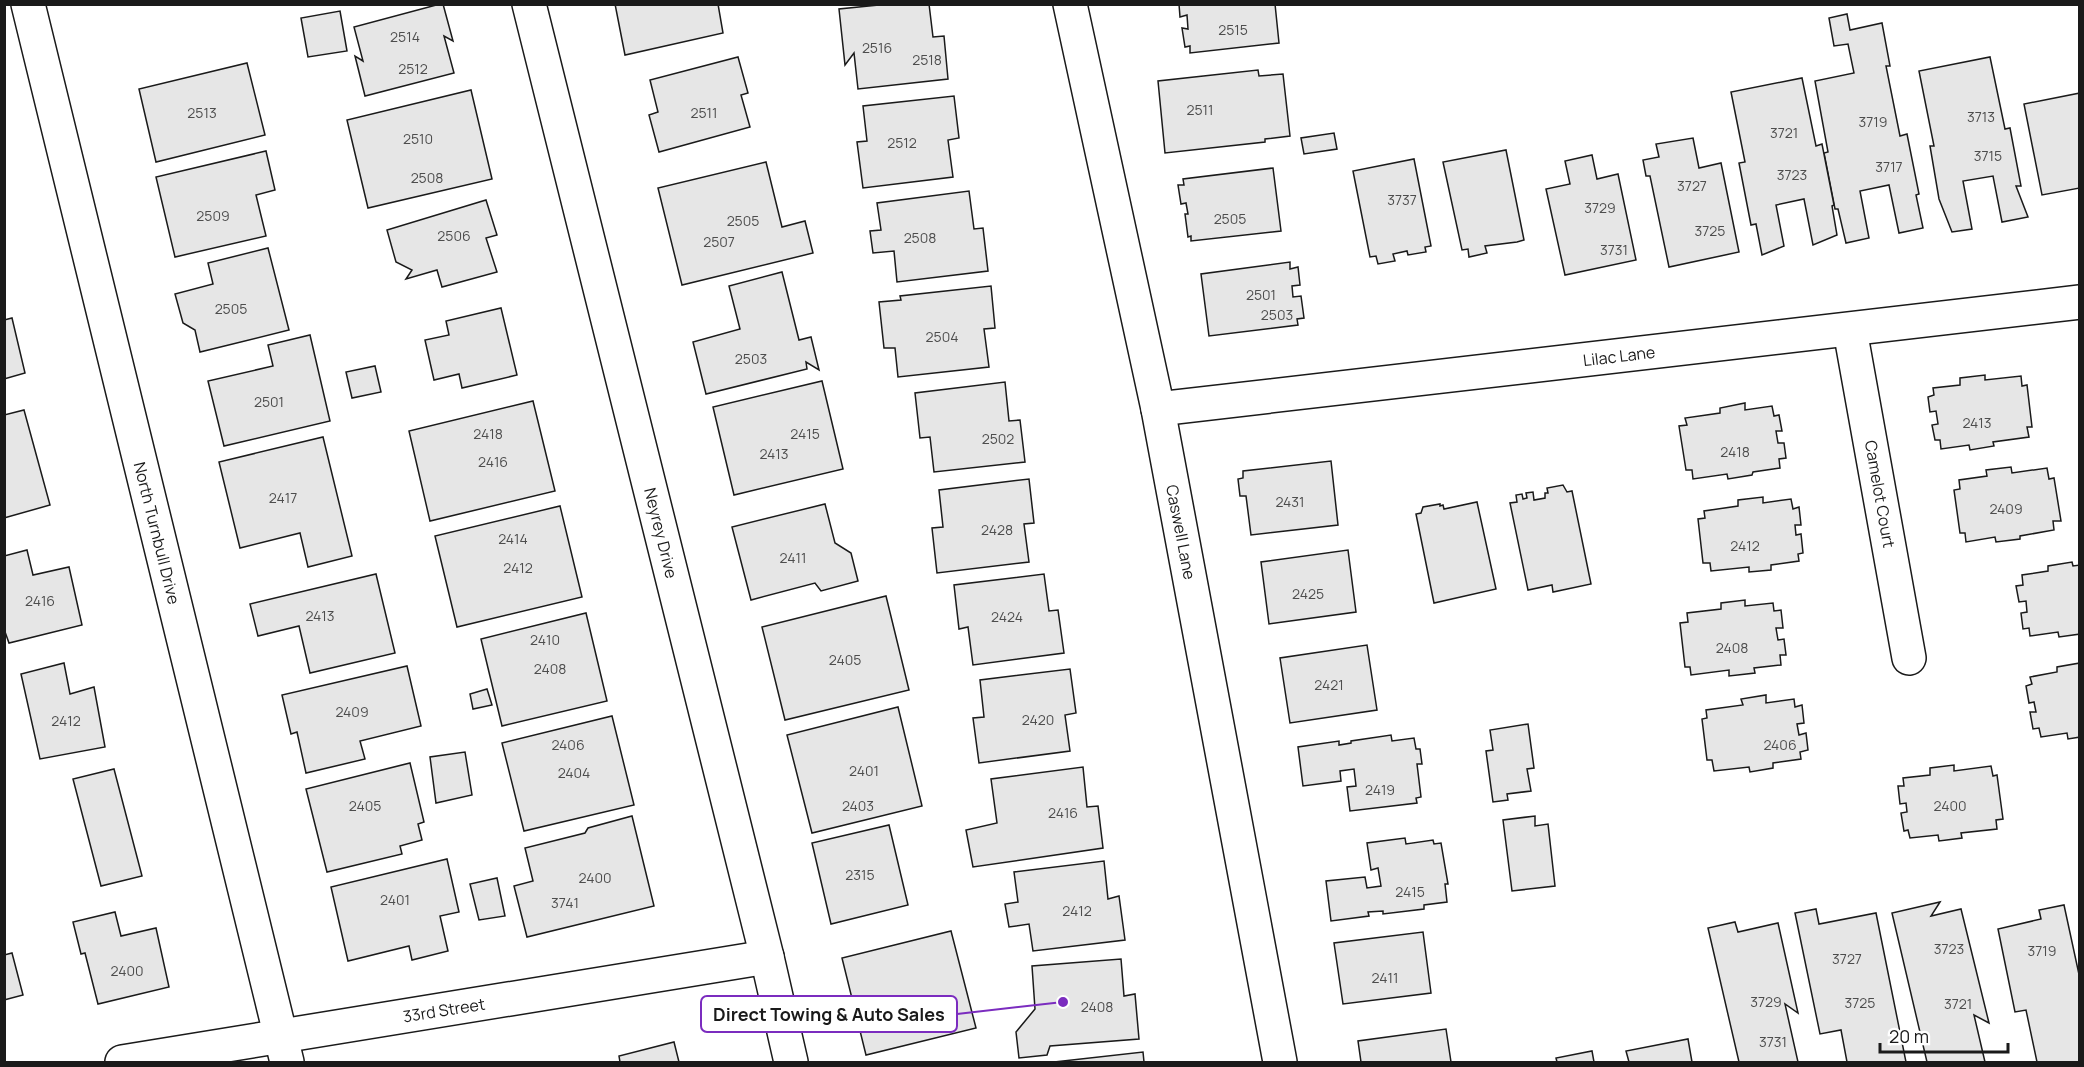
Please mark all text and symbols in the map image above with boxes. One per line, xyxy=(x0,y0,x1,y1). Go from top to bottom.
house number: 2515 xyxy=(1218,20,1248,39)
house number: 2514 xyxy=(390,27,420,46)
house number: 2516 xyxy=(862,38,892,57)
house number: 2518 xyxy=(912,50,942,69)
house number: 2512 xyxy=(398,59,428,78)
house number: 2511 xyxy=(1187,100,1214,119)
house number: 2513 xyxy=(187,103,217,122)
house number: 2511 xyxy=(691,103,718,122)
house number: 3713 xyxy=(1967,107,1995,126)
house number: 3719 xyxy=(1859,112,1887,131)
house number: 3721 xyxy=(1770,123,1798,142)
house number: 2510 xyxy=(403,129,433,148)
house number: 2512 xyxy=(887,133,917,152)
house number: 3715 xyxy=(1974,146,2002,165)
house number: 3717 xyxy=(1875,157,1903,176)
house number: 3723 xyxy=(1777,165,1807,184)
house number: 2508 xyxy=(411,168,443,187)
house number: 3727 xyxy=(1677,176,1707,195)
house number: 3737 xyxy=(1387,190,1417,209)
house number: 3729 xyxy=(1584,198,1616,217)
house number: 2509 xyxy=(196,206,230,225)
house number: 2505 xyxy=(1214,209,1246,228)
house number: 2505 xyxy=(727,211,759,230)
house number: 3725 xyxy=(1695,221,1725,240)
house number: 2506 xyxy=(437,226,471,245)
house number: 2508 xyxy=(904,228,936,247)
house number: 2507 xyxy=(703,232,735,251)
house number: 3731 xyxy=(1600,240,1628,259)
house number: 2501 xyxy=(1246,285,1276,304)
house number: 2505 xyxy=(215,299,247,318)
house number: 2503 xyxy=(1261,305,1293,324)
house number: 2504 xyxy=(926,327,958,346)
street label: Lilac Lane xyxy=(1582,341,1656,371)
house number: 2503 xyxy=(735,349,767,368)
house number: 2501 xyxy=(254,392,284,411)
house number: 2413 xyxy=(1962,413,1992,432)
house number: 2418 xyxy=(473,424,503,443)
house number: 2415 xyxy=(790,424,820,443)
house number: 2502 xyxy=(982,429,1014,448)
street label: Camelot Court xyxy=(1860,439,1900,549)
house number: 2418 xyxy=(1720,442,1750,461)
house number: 2413 xyxy=(759,444,789,463)
house number: 2416 xyxy=(478,452,508,471)
street label: North Turnbull Drive xyxy=(129,460,185,606)
street label: Caswell Lane xyxy=(1161,483,1201,581)
street label: Neyrey Drive xyxy=(639,485,683,581)
house number: 2417 xyxy=(269,488,297,507)
house number: 2431 xyxy=(1275,492,1305,511)
house number: 2409 xyxy=(1989,499,2023,518)
house number: 2428 xyxy=(981,520,1013,539)
house number: 2414 xyxy=(498,529,528,548)
house number: 2412 xyxy=(1730,536,1760,555)
house number: 2411 xyxy=(780,548,806,567)
house number: 2412 xyxy=(503,558,533,577)
house number: 2425 xyxy=(1292,584,1324,603)
house number: 2416 xyxy=(25,591,55,610)
house number: 2413 xyxy=(305,606,335,625)
house number: 2424 xyxy=(991,607,1023,626)
house number: 2410 xyxy=(530,630,560,649)
house number: 2408 xyxy=(1716,638,1748,657)
house number: 2405 xyxy=(829,650,861,669)
house number: 2408 xyxy=(534,659,566,678)
house number: 2421 xyxy=(1314,675,1344,694)
house number: 2409 xyxy=(335,702,369,721)
house number: 2420 xyxy=(1022,710,1054,729)
house number: 2412 xyxy=(51,711,81,730)
house number: 2406 xyxy=(551,735,585,754)
house number: 2406 xyxy=(1763,735,1797,754)
house number: 2401 xyxy=(849,761,879,780)
house number: 2404 xyxy=(558,763,590,782)
house number: 2419 xyxy=(1365,780,1395,799)
house number: 2405 xyxy=(349,796,381,815)
house number: 2403 xyxy=(842,796,874,815)
house number: 2400 xyxy=(1933,796,1967,815)
house number: 2416 xyxy=(1048,803,1078,822)
house number: 2315 xyxy=(845,865,875,884)
house number: 2400 xyxy=(578,868,612,887)
house number: 2415 xyxy=(1395,882,1425,901)
house number: 2401 xyxy=(380,890,410,909)
house number: 3741 xyxy=(551,893,579,912)
house number: 2412 xyxy=(1062,901,1092,920)
house number: 3723 xyxy=(1934,939,1964,958)
house number: 3719 xyxy=(2028,941,2056,960)
house number: 3727 xyxy=(1832,949,1862,968)
house number: 2400 xyxy=(110,961,144,980)
house number: 2411 xyxy=(1372,968,1398,987)
house number: 3729 xyxy=(1750,992,1782,1011)
street label: 33rd Street xyxy=(401,993,487,1027)
house number: 3725 xyxy=(1845,993,1875,1012)
house number: 3721 xyxy=(1944,994,1972,1013)
callout: Direct Towing & Auto Sales xyxy=(701,996,957,1032)
house number: 2408 xyxy=(1081,997,1113,1016)
text: Direct Towing & Auto Sales xyxy=(713,1002,945,1026)
scale bar xyxy=(1880,1016,2008,1054)
text: 20 m xyxy=(1889,1024,1929,1048)
house number: 3731 xyxy=(1759,1032,1787,1051)

